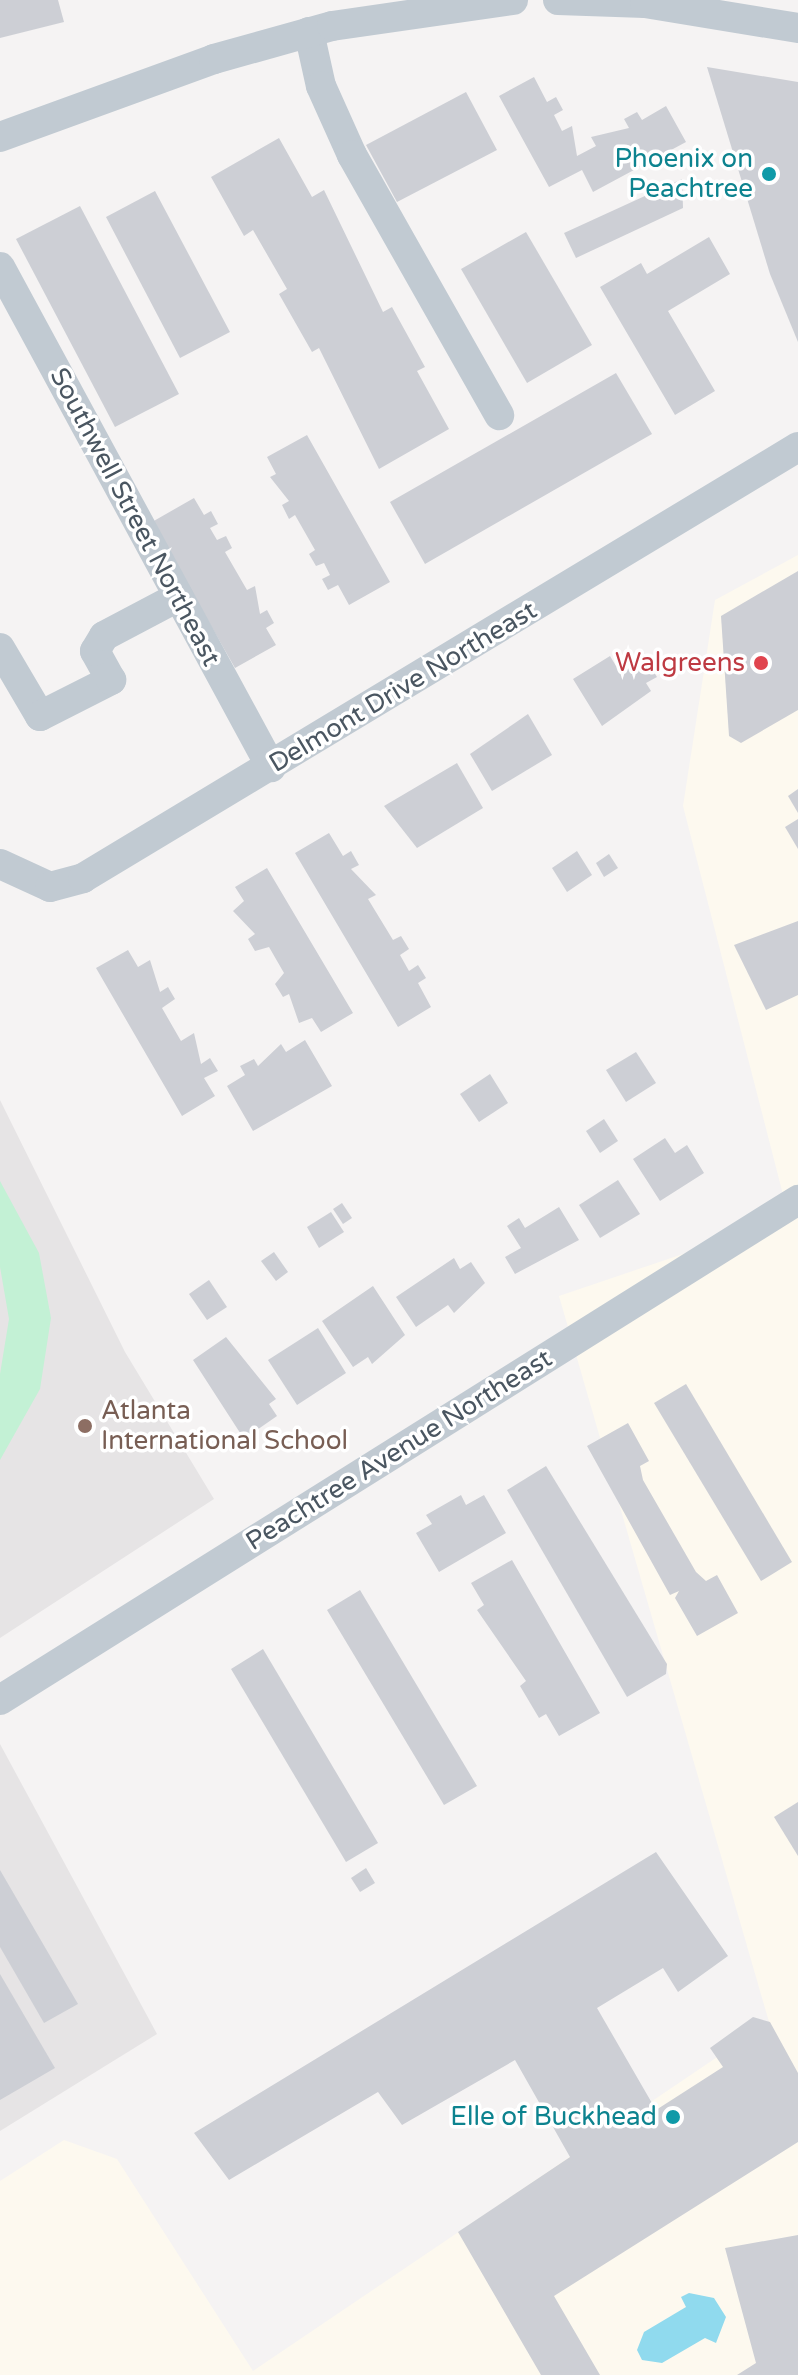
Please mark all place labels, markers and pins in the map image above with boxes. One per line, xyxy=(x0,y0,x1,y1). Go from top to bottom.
place label: Phoenix on Peachtree xyxy=(615,143,753,204)
marker: Phoenix on Peachtree xyxy=(760,165,778,183)
place label: Walgreens xyxy=(615,647,745,679)
marker: Walgreens xyxy=(752,654,770,672)
place label: Atlanta International School xyxy=(101,1395,348,1456)
marker: Atlanta International School xyxy=(76,1417,94,1435)
place label: Elle of Buckhead xyxy=(450,2101,657,2133)
marker: Elle of Buckhead xyxy=(664,2108,682,2126)

